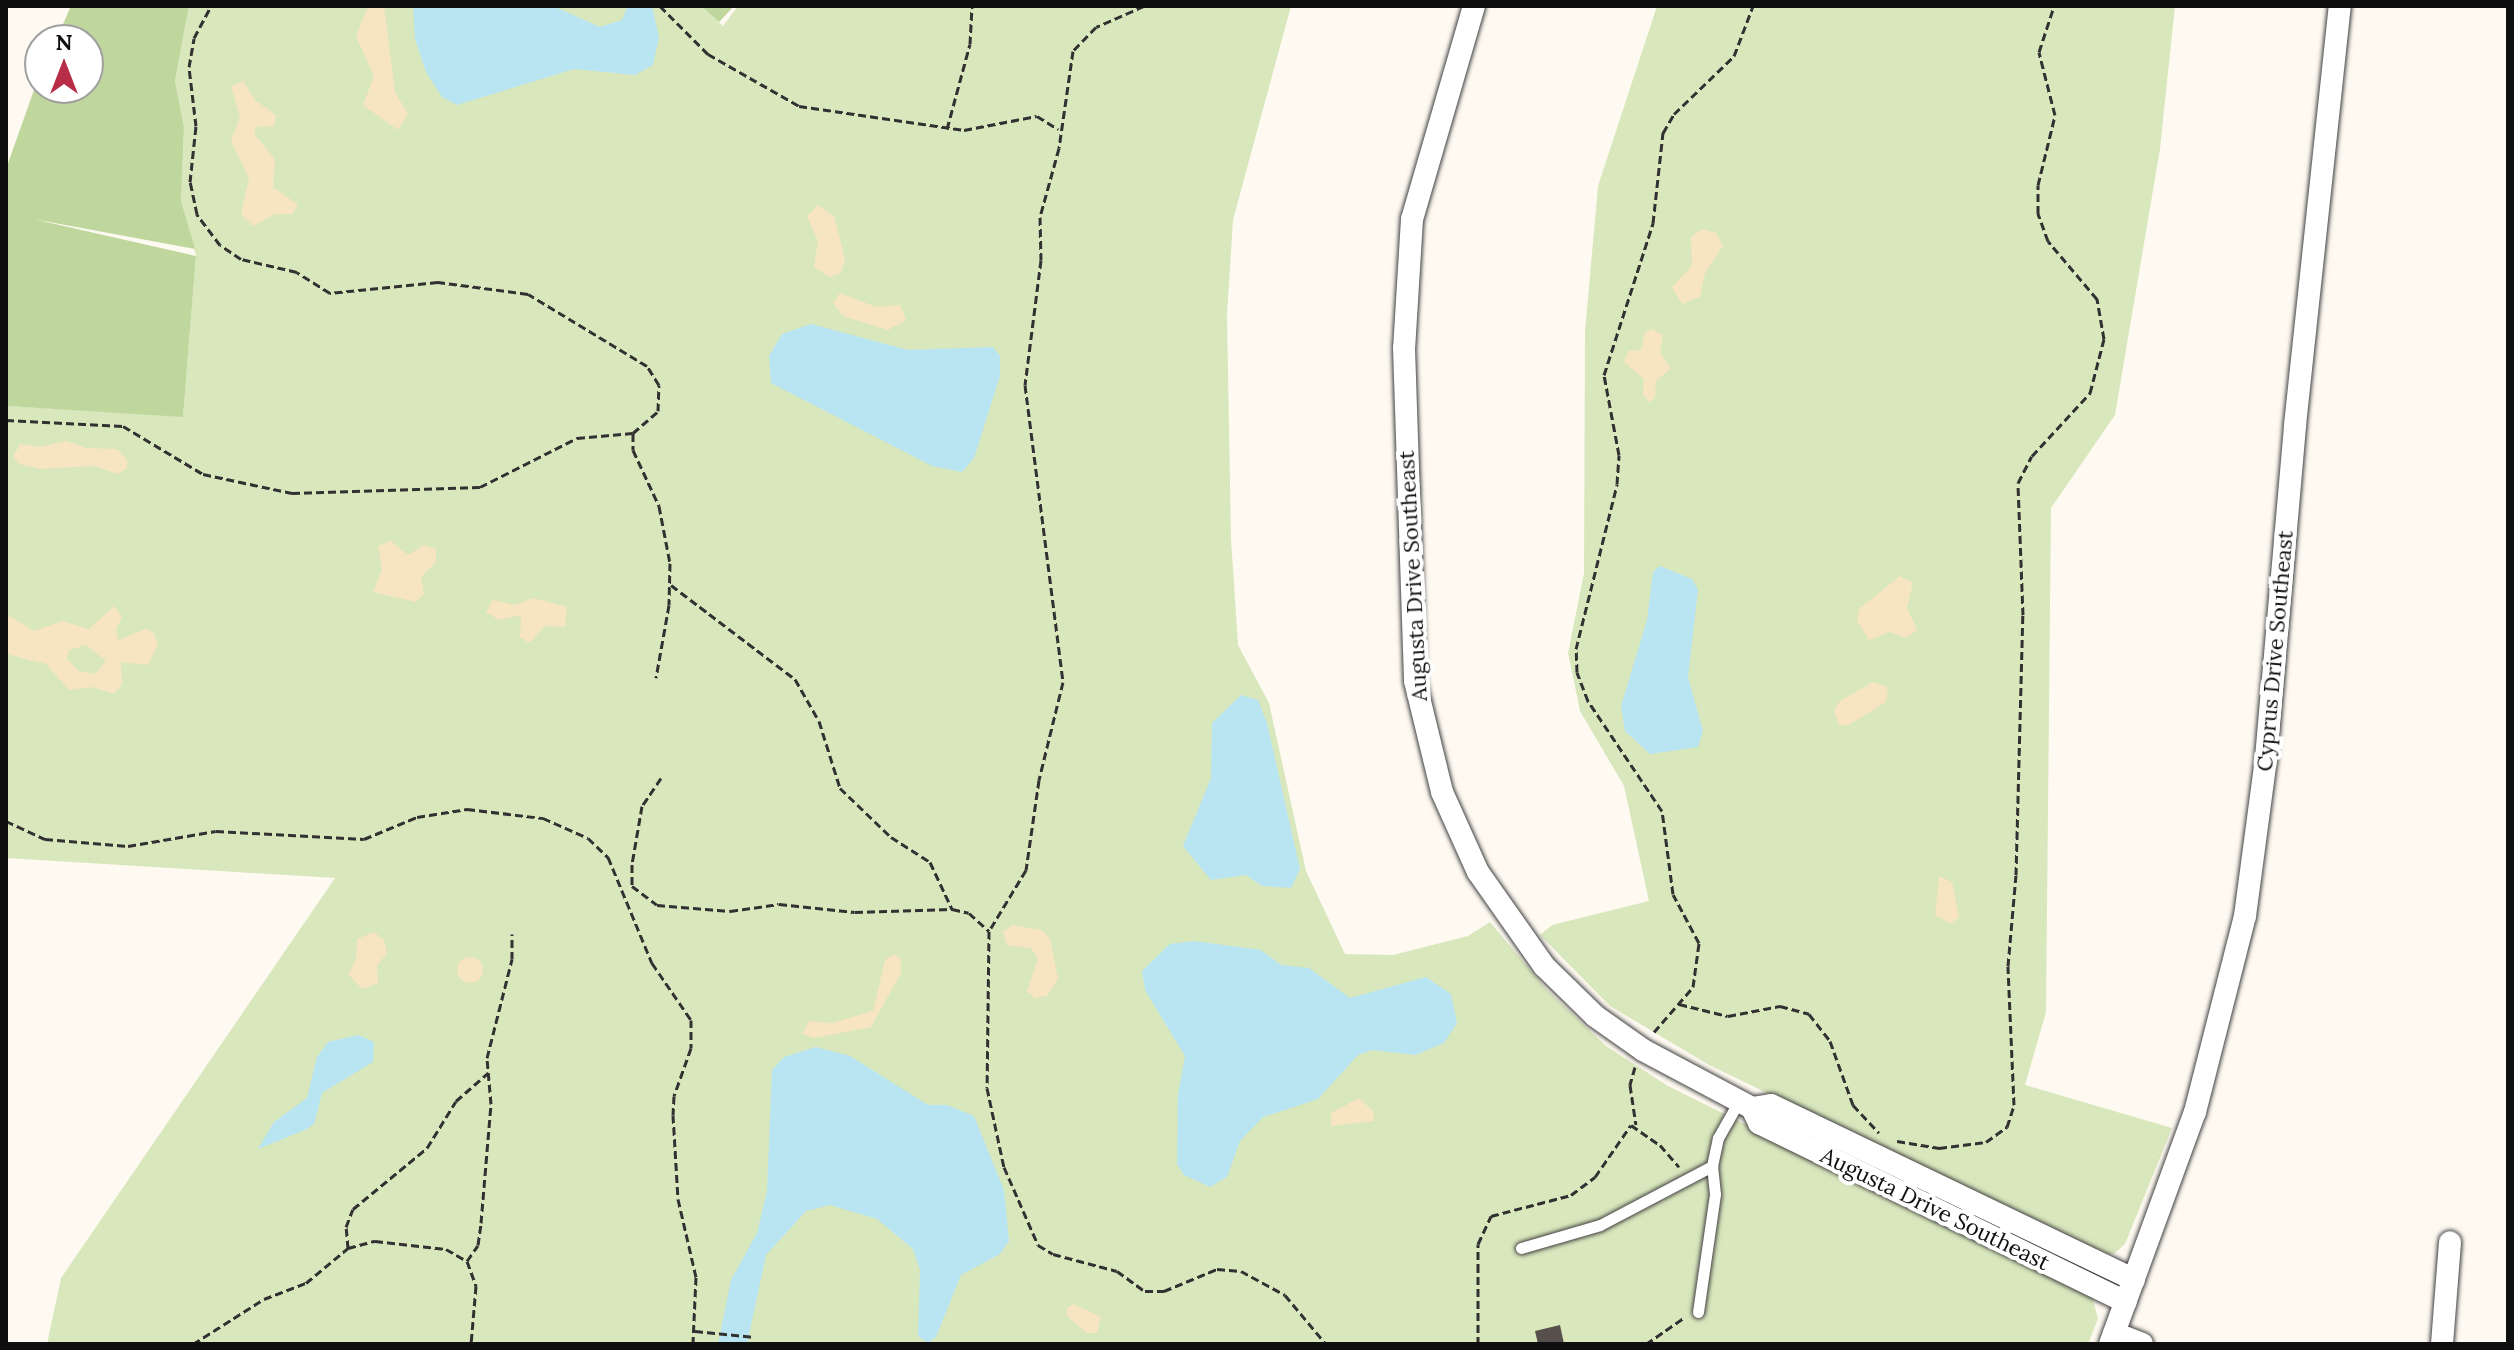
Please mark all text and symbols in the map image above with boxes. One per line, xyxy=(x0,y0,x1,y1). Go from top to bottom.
north arrow xyxy=(24,24,104,104)
text: N xyxy=(55,28,73,56)
street label: Augusta Drive Southeast xyxy=(1393,450,1433,702)
street label: Cyprus Drive Southeast xyxy=(2251,529,2299,773)
street label: Augusta Drive Southeast xyxy=(1816,1142,2054,1276)

